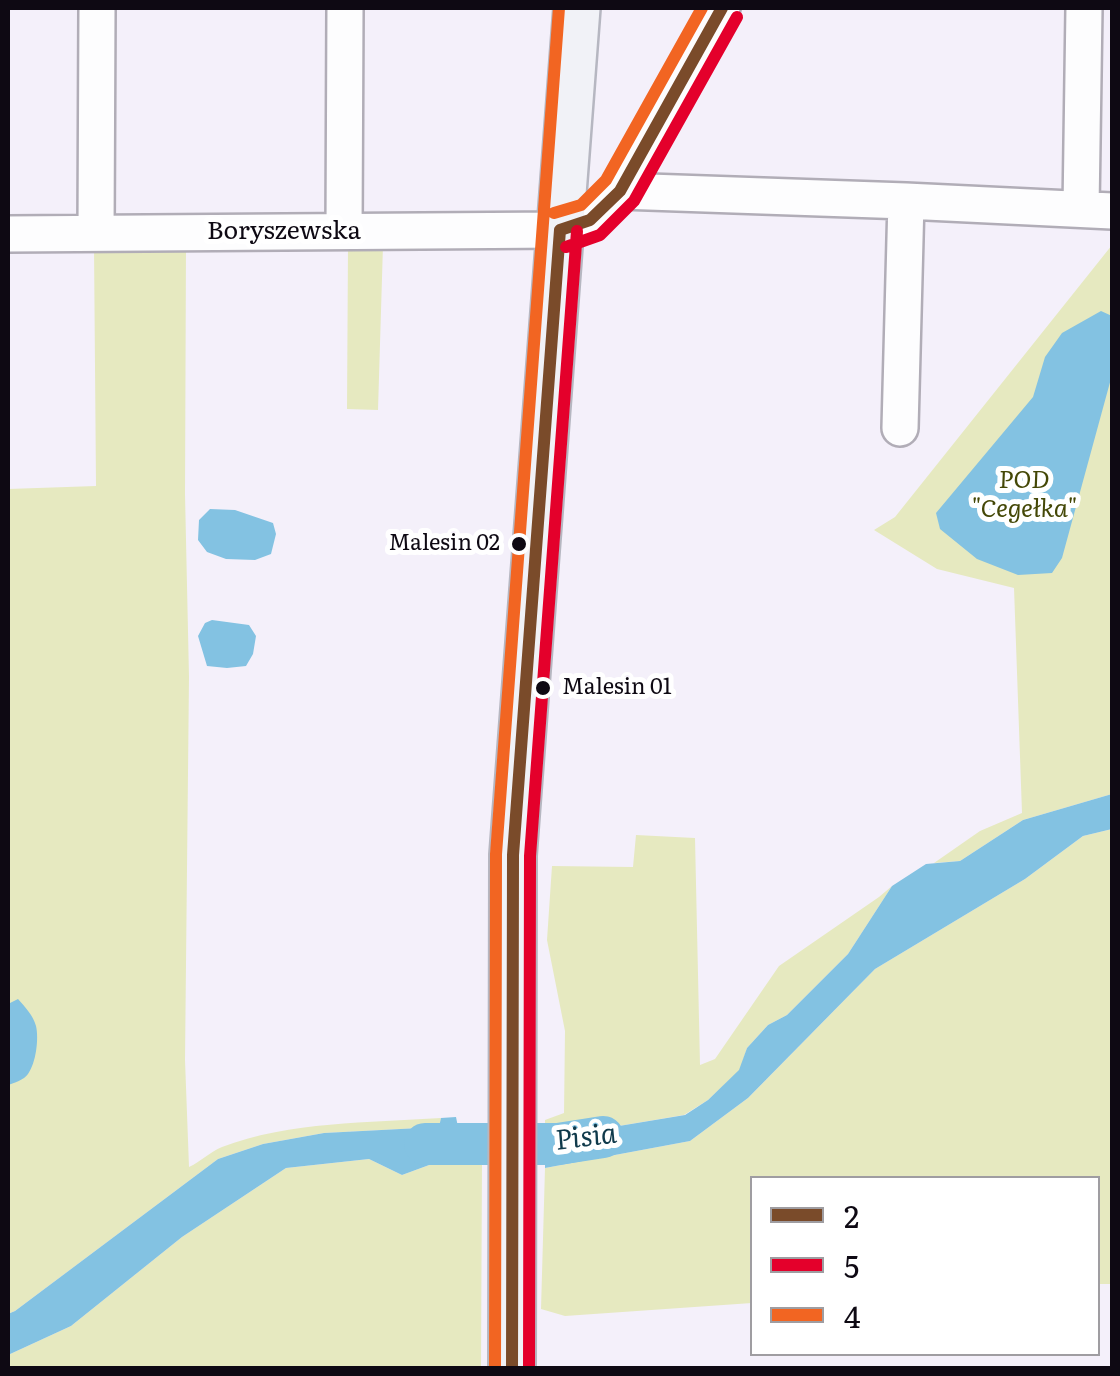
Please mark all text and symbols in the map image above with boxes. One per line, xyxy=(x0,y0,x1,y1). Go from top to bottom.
street label: Boryszewska xyxy=(207,217,361,247)
park label: POD "Cegełka" xyxy=(971,466,1077,525)
place label: Malesin 02 xyxy=(388,531,500,557)
marker: Malesin 02 xyxy=(509,534,529,554)
place label: Malesin 01 xyxy=(562,675,672,701)
marker: Malesin 01 xyxy=(533,678,553,698)
water label: Pisia xyxy=(553,1118,619,1158)
legend xyxy=(750,1176,1100,1356)
text: 2 xyxy=(844,1193,859,1237)
text: 5 xyxy=(844,1243,859,1287)
text: 4 xyxy=(844,1293,861,1337)

